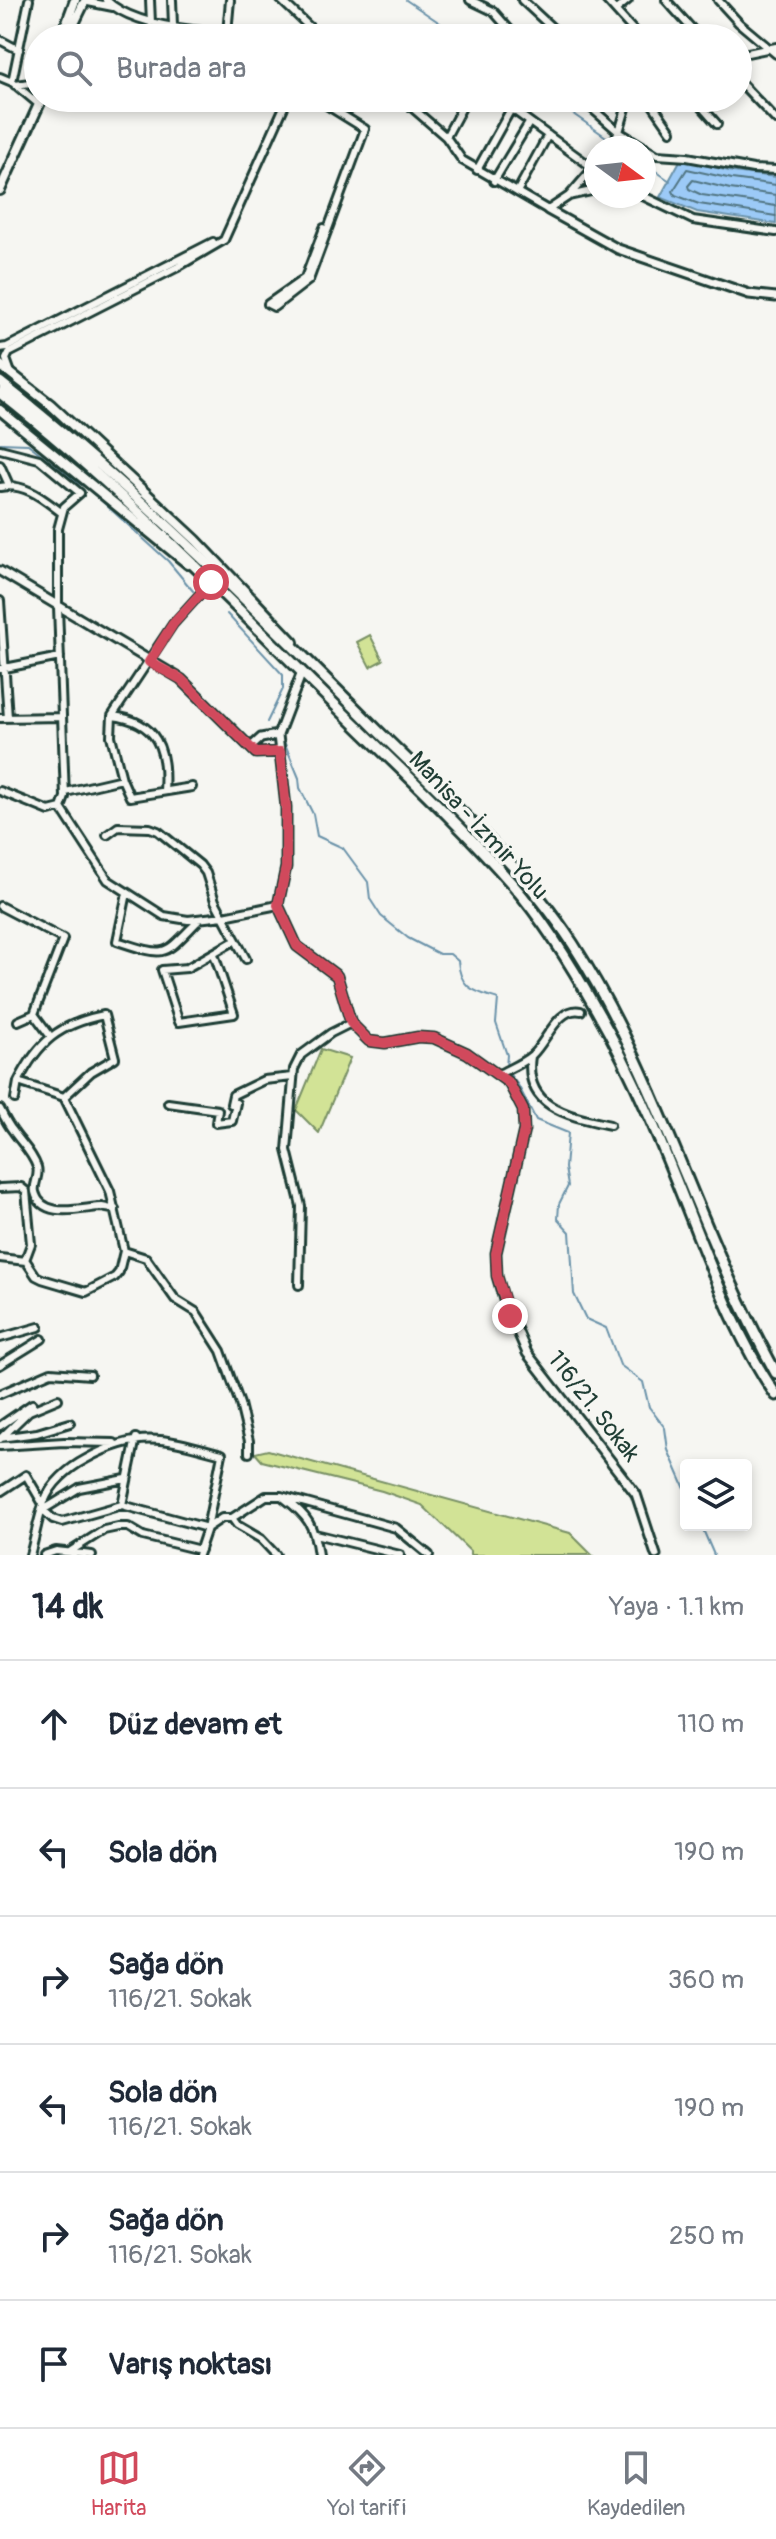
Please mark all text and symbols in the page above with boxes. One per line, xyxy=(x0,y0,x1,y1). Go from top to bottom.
search box xyxy=(24,24,752,112)
icon: search xyxy=(52,46,96,90)
text: Burada ara xyxy=(116,50,247,87)
north arrow xyxy=(584,136,656,208)
route start xyxy=(193,564,229,600)
street label: Manisa - İzmir Yolu xyxy=(403,745,555,905)
route end xyxy=(492,1298,528,1334)
street label: 116/21. Sokak xyxy=(541,1345,646,1468)
map controls xyxy=(680,1459,752,1531)
button: layers xyxy=(680,1459,752,1531)
text: 14 dk xyxy=(32,1586,103,1629)
text: Yaya · 1.1 km xyxy=(609,1591,744,1623)
icon: ahead xyxy=(32,1702,76,1746)
text: Düz devam et xyxy=(108,1706,282,1743)
text: 110 m xyxy=(677,1708,744,1740)
icon: left xyxy=(32,1830,76,1874)
text: Sola dön xyxy=(108,1834,217,1871)
text: 190 m xyxy=(674,1836,744,1868)
text: Sağa dön xyxy=(108,1946,224,1983)
icon: right xyxy=(32,1958,76,2002)
text: 360 m xyxy=(668,1964,744,1996)
text: 116/21. Sokak xyxy=(108,1983,252,2015)
text: Sola dön xyxy=(108,2074,217,2111)
icon: left xyxy=(32,2086,76,2130)
text: 190 m xyxy=(674,2092,744,2124)
text: 116/21. Sokak xyxy=(108,2111,252,2143)
text: Sağa dön xyxy=(108,2202,224,2239)
icon: right xyxy=(32,2214,76,2258)
text: 250 m xyxy=(669,2220,744,2252)
text: 116/21. Sokak xyxy=(108,2239,252,2271)
icon: arrive xyxy=(32,2342,76,2386)
text: Varış noktası xyxy=(108,2346,272,2383)
tab: Harita xyxy=(90,2446,147,2522)
tab: Yol tarifi xyxy=(327,2446,406,2522)
tab: Kaydedilen xyxy=(587,2446,686,2522)

